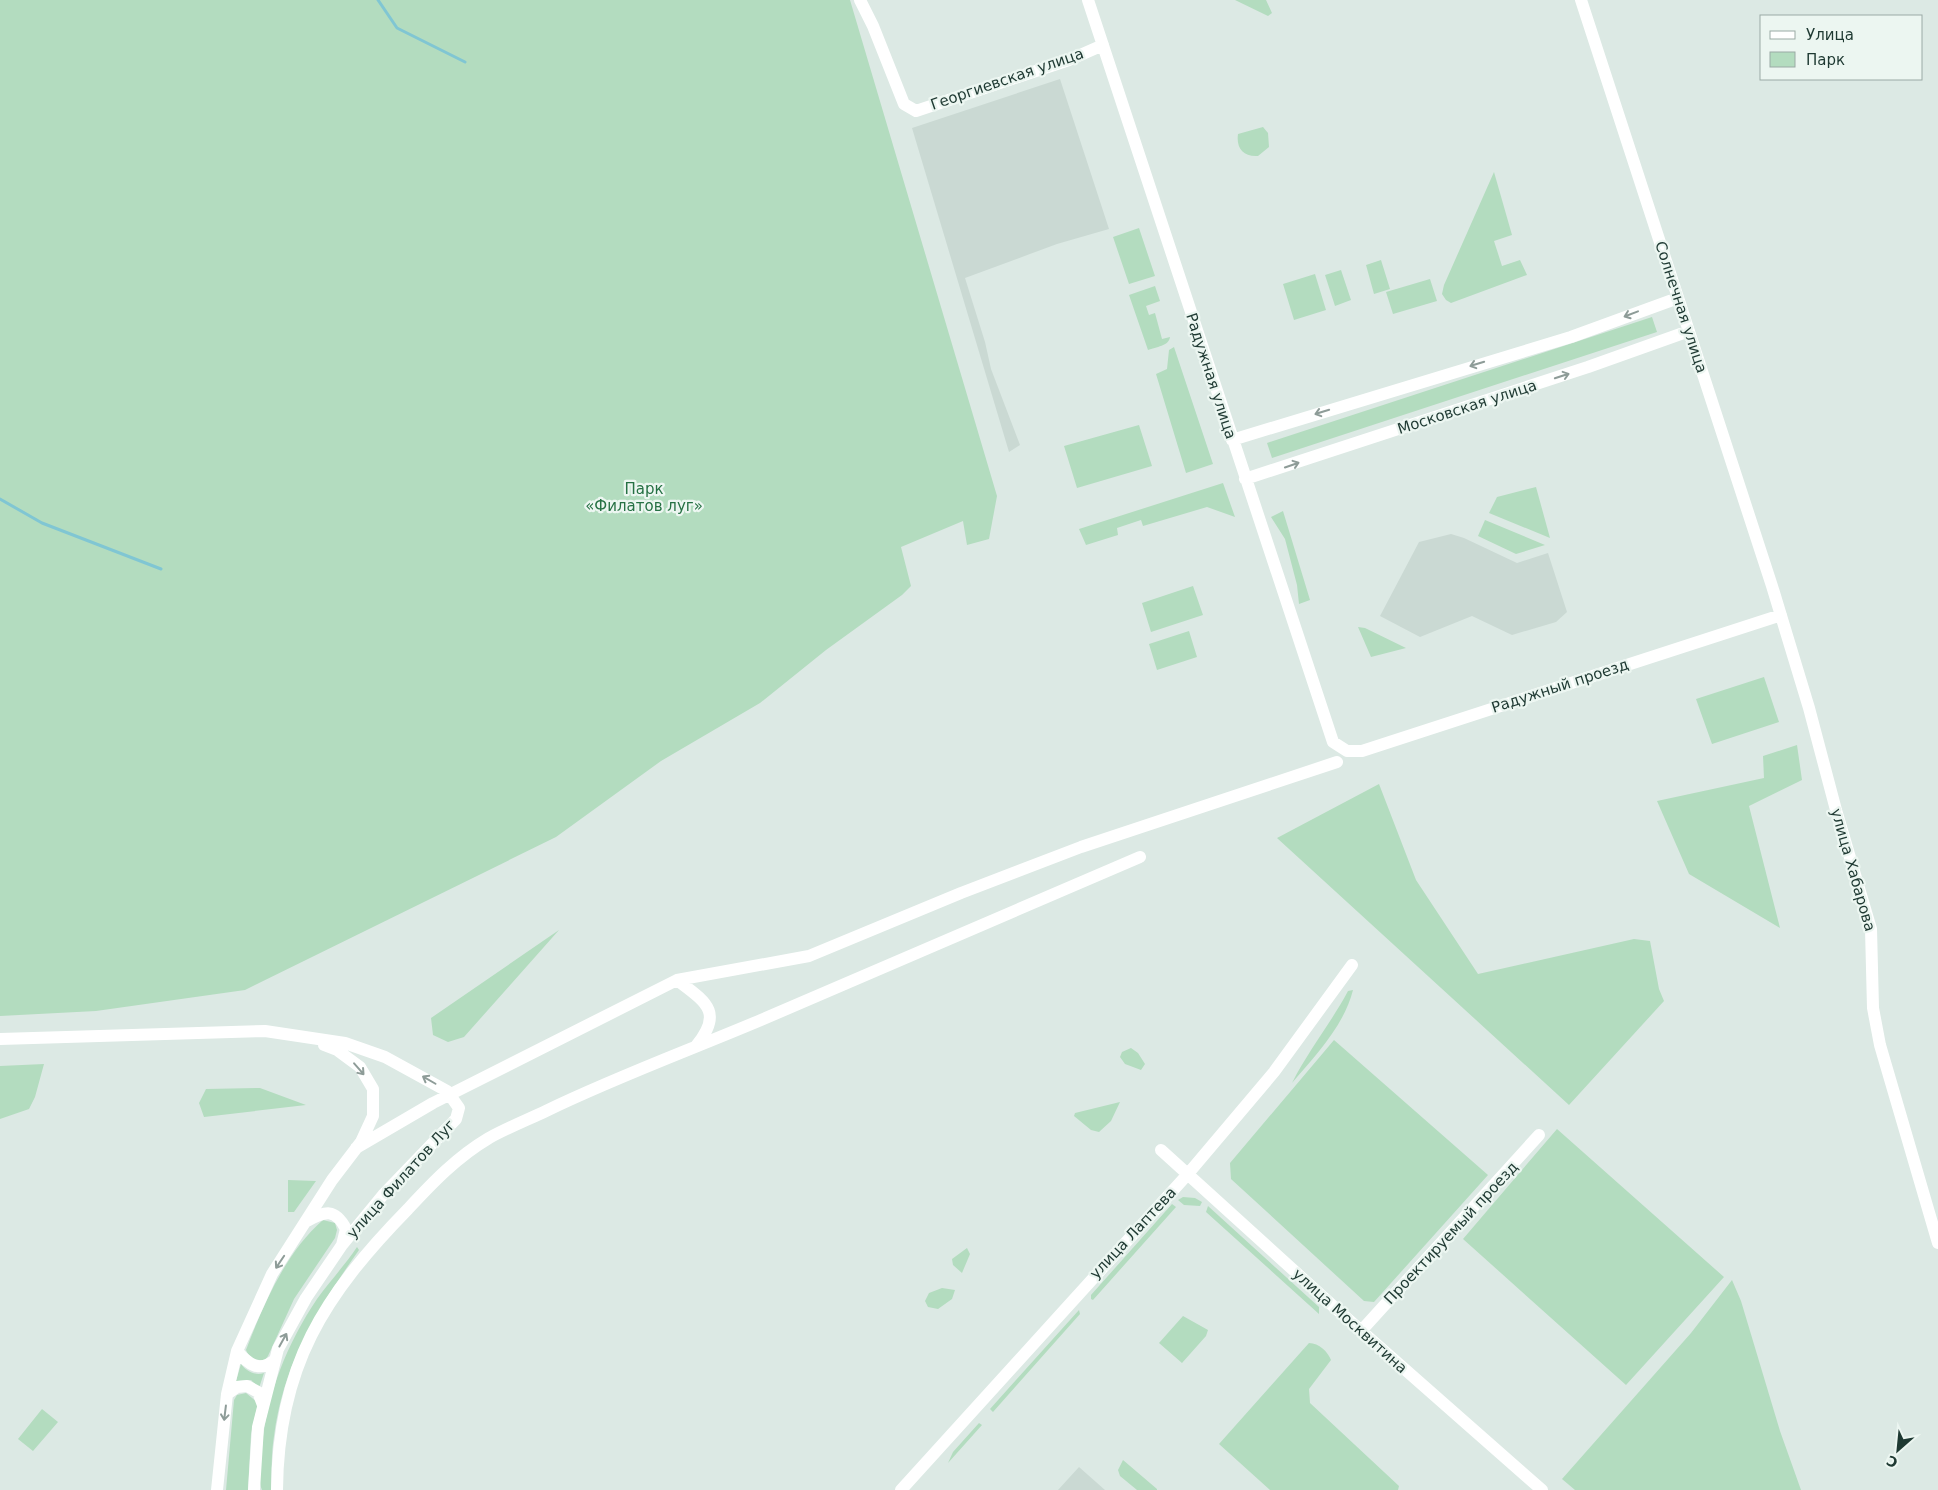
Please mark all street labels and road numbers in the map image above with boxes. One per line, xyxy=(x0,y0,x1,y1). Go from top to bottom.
street label: Георгиевская улица xyxy=(928,44,1086,114)
street label: Солнечная улица xyxy=(1651,239,1711,375)
street label: Радужная улица xyxy=(1182,311,1240,441)
street label: Московская улица xyxy=(1395,376,1539,438)
street label: Радужный проезд xyxy=(1489,655,1631,717)
street label: улица Хабарова xyxy=(1827,806,1879,934)
street label: улица Филатов Луг xyxy=(343,1116,459,1242)
street label: Проектируемый проезд xyxy=(1380,1158,1522,1308)
street label: улица Лаптева xyxy=(1086,1183,1180,1283)
street label: улица Москвитина xyxy=(1289,1265,1411,1377)

